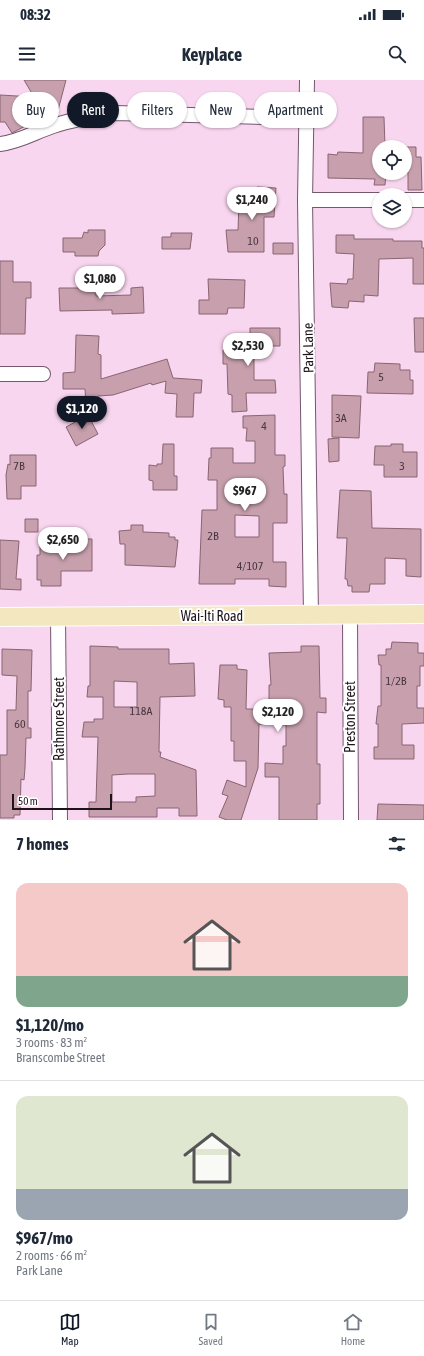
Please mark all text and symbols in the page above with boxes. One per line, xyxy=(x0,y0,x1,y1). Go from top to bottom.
text: 08:32 xyxy=(20,6,51,23)
icon: menu xyxy=(16,43,38,65)
icon: search xyxy=(386,43,408,65)
text: Keyplace xyxy=(182,44,242,65)
chip: Buy xyxy=(12,92,59,128)
chip: Rent xyxy=(67,92,119,128)
chip: Filters xyxy=(127,92,187,128)
chip: New xyxy=(195,92,246,128)
chip: Apartment xyxy=(254,92,337,128)
map controls xyxy=(372,140,412,228)
button: locate xyxy=(372,140,412,180)
pin: $1,240 xyxy=(219,187,285,221)
button: layers xyxy=(372,188,412,228)
text: $1,240 xyxy=(236,192,268,207)
house number: 10 xyxy=(247,234,259,248)
pin: $1,080 xyxy=(67,266,133,300)
text: $1,080 xyxy=(84,271,116,286)
street label: Park Lane xyxy=(300,323,316,373)
pin: $2,530 xyxy=(215,333,281,367)
text: $2,530 xyxy=(232,338,264,353)
house number: 5 xyxy=(378,370,384,384)
pin: $1,120 xyxy=(49,396,115,430)
text: $1,120 xyxy=(66,401,98,416)
house number: 3A xyxy=(335,411,347,425)
house number: 4 xyxy=(261,419,267,433)
house number: 7B xyxy=(13,459,25,473)
house number: 3 xyxy=(399,459,405,473)
pin: $967 xyxy=(221,478,269,512)
text: $967 xyxy=(233,483,257,498)
pin: $2,650 xyxy=(30,527,96,561)
house number: 2B xyxy=(207,529,219,543)
text: $2,650 xyxy=(47,532,79,547)
house number: 4/107 xyxy=(237,559,264,573)
street label: Wai-Iti Road xyxy=(181,608,243,624)
house number: 1/2B xyxy=(385,674,407,688)
street label: Rathmore Street xyxy=(51,677,67,761)
street label: Preston Street xyxy=(342,681,358,753)
pin: $2,120 xyxy=(245,699,311,733)
house number: 118A xyxy=(130,704,153,718)
text: $2,120 xyxy=(262,704,294,719)
house number: 60 xyxy=(14,717,26,731)
scale bar xyxy=(12,792,112,811)
text: 50 m xyxy=(18,795,38,807)
icon: filters xyxy=(386,833,408,855)
text: 7 homes xyxy=(16,834,69,854)
icon: home xyxy=(176,909,248,981)
text: $1,120/mo xyxy=(16,1015,84,1035)
text: 3 rooms · 83 m² xyxy=(16,1035,87,1050)
text: Branscombe Street xyxy=(16,1050,105,1065)
icon: home xyxy=(176,1122,248,1194)
text: $967/mo xyxy=(16,1228,73,1248)
text: 2 rooms · 66 m² xyxy=(16,1248,87,1263)
text: Park Lane xyxy=(16,1263,63,1278)
tab: Map xyxy=(59,1311,81,1347)
tab: Saved xyxy=(199,1311,223,1347)
tab: Home xyxy=(341,1311,365,1347)

